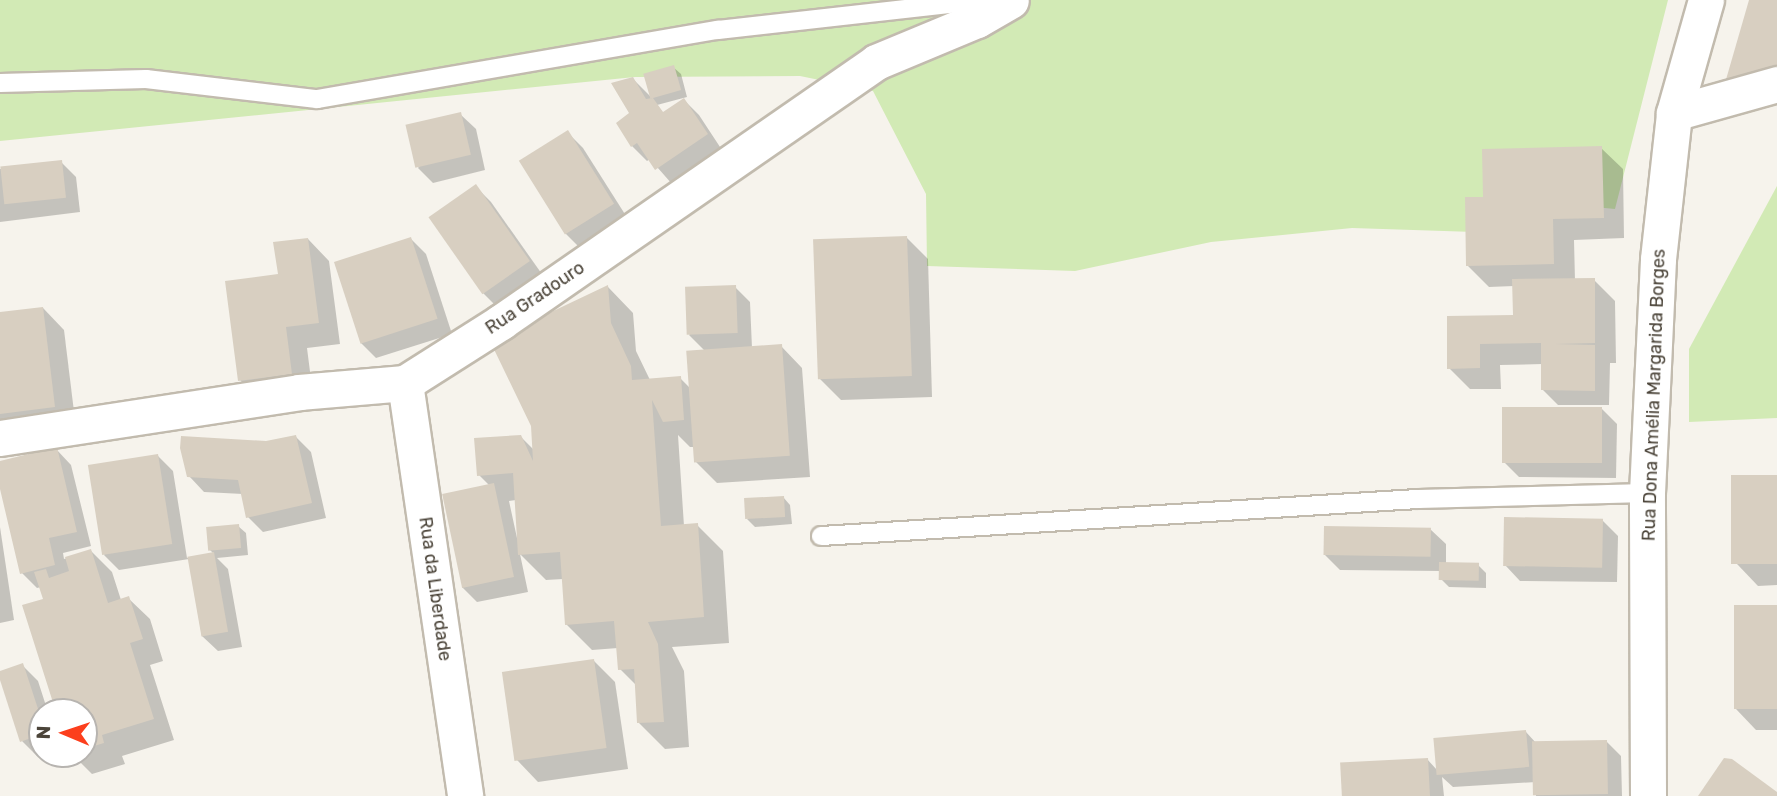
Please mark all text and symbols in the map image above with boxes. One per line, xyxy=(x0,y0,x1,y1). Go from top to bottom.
street label: Rua Dona Amélia Margarida Borges xyxy=(1638,248,1670,542)
street label: Rua Gradouro xyxy=(481,257,589,339)
street label: Rua da Liberdade xyxy=(414,516,456,662)
north arrow xyxy=(28,698,98,768)
text: N xyxy=(32,725,55,740)

